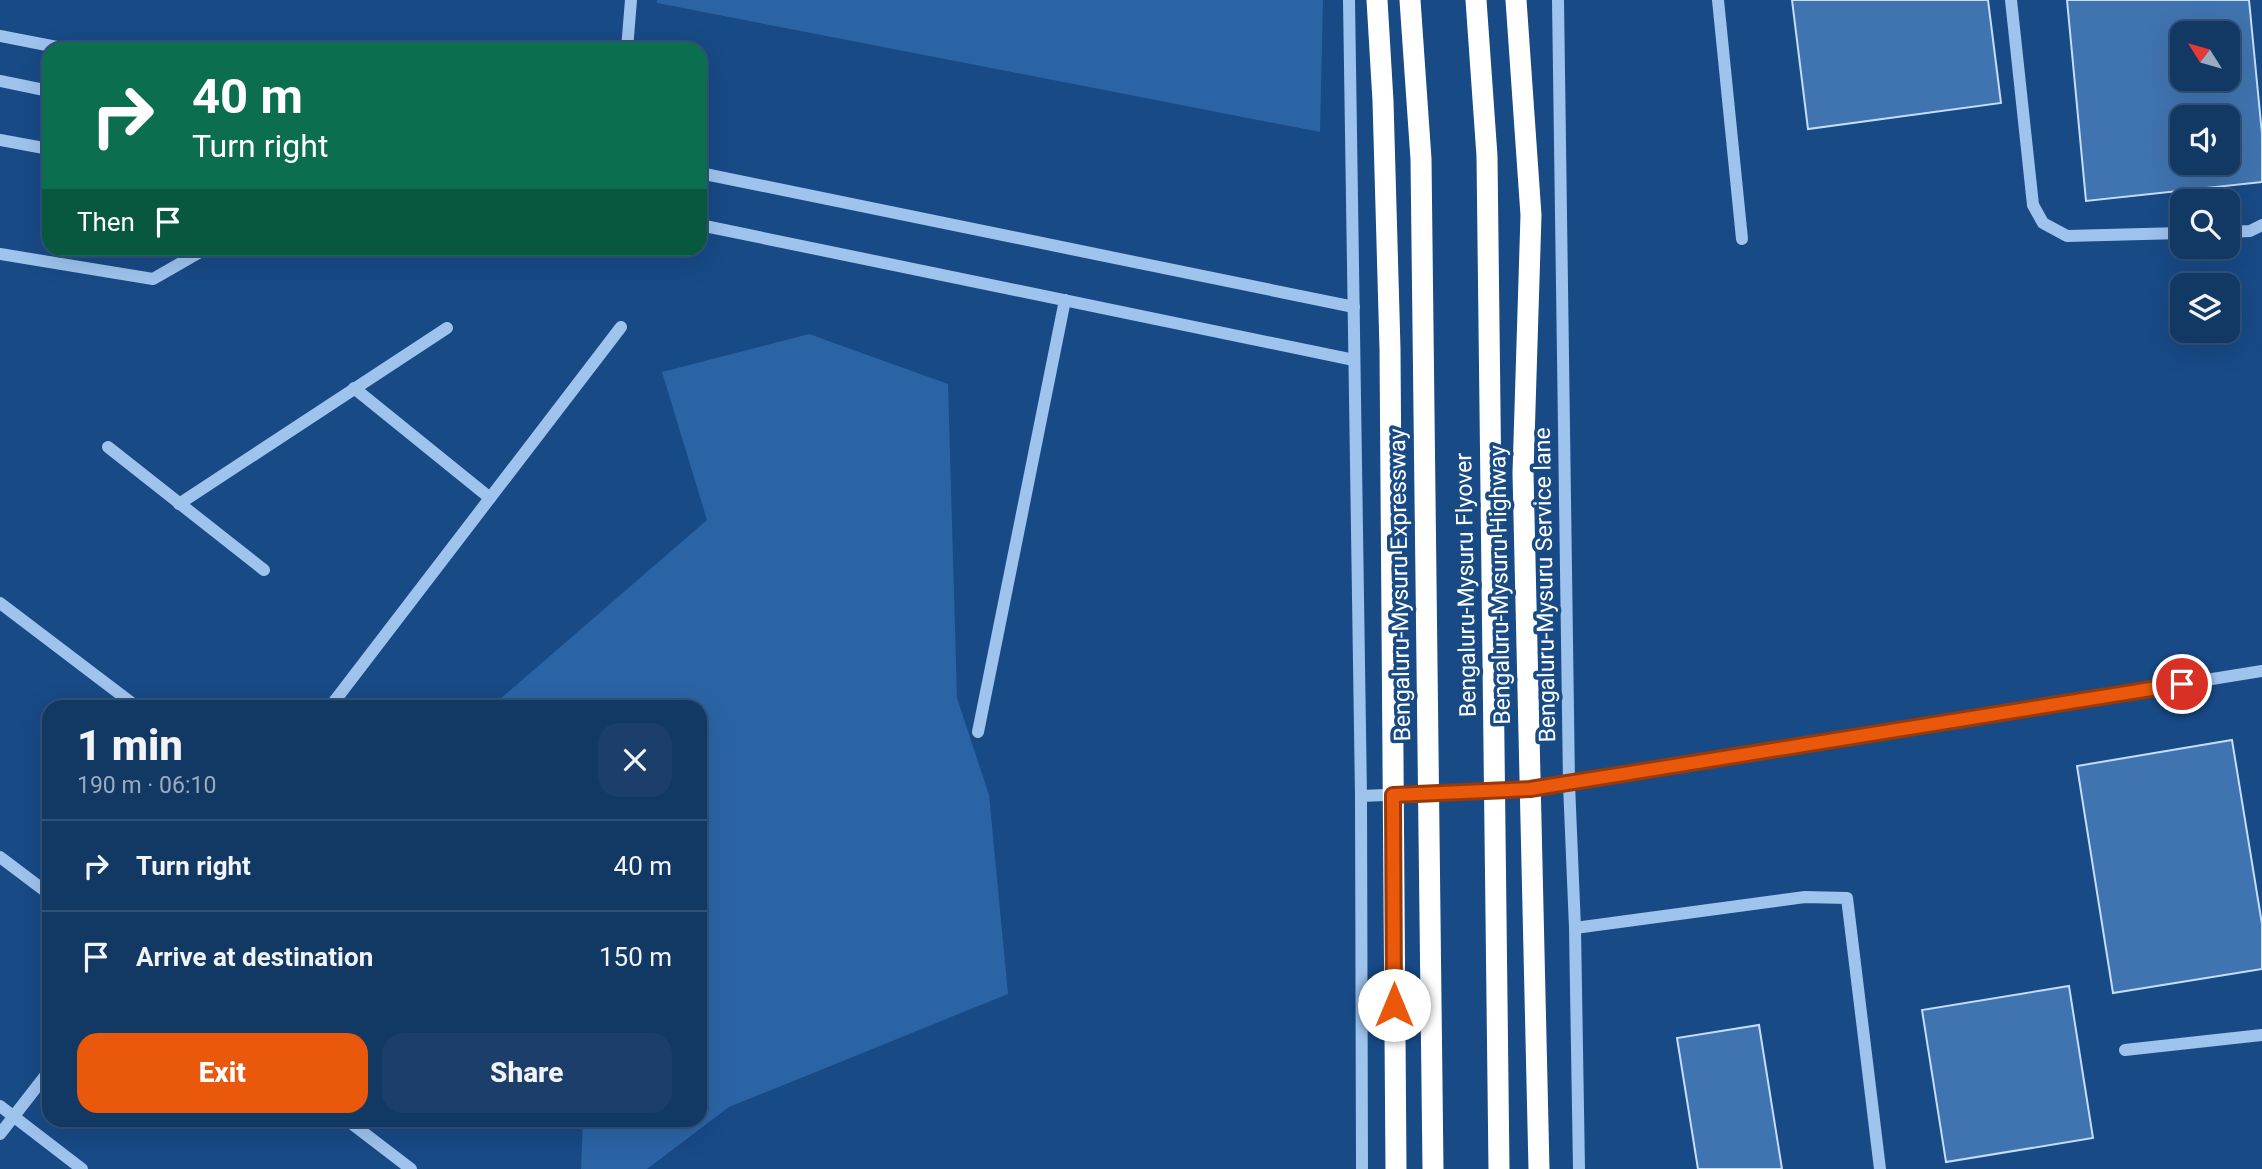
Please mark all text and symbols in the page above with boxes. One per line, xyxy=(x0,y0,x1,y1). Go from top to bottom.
north arrow xyxy=(2170,21,2240,91)
map controls xyxy=(2170,21,2240,343)
text: 40 m xyxy=(192,68,303,125)
icon: right xyxy=(77,70,168,161)
button: sound xyxy=(2170,105,2240,175)
text: Turn right xyxy=(192,127,328,165)
button: search xyxy=(2170,189,2240,259)
icon: arrive xyxy=(149,203,187,241)
text: Then xyxy=(77,207,135,237)
button: layers xyxy=(2170,273,2240,343)
street label: Bengaluru-Mysuru Service lane xyxy=(1529,427,1561,743)
street label: Bengaluru-Mysuru Expressway xyxy=(1384,428,1416,742)
street label: Bengaluru-Mysuru Highway xyxy=(1484,445,1516,725)
street label: Bengaluru-Mysuru Flyover xyxy=(1450,452,1482,717)
pin xyxy=(2152,654,2212,714)
icon: arrive xyxy=(2163,665,2201,703)
text: 1 min xyxy=(77,721,183,770)
button: close xyxy=(598,723,672,797)
text: 190 m · 06:10 xyxy=(77,772,216,799)
icon: right xyxy=(77,847,115,885)
text: Turn right xyxy=(136,851,251,881)
text: 40 m xyxy=(614,851,672,881)
icon: arrive xyxy=(77,938,115,976)
text: Arrive at destination xyxy=(136,942,373,972)
text: 150 m xyxy=(599,942,672,972)
position arrow xyxy=(1357,968,1431,1042)
button: Exit xyxy=(77,1033,368,1113)
button: Share xyxy=(382,1033,672,1113)

